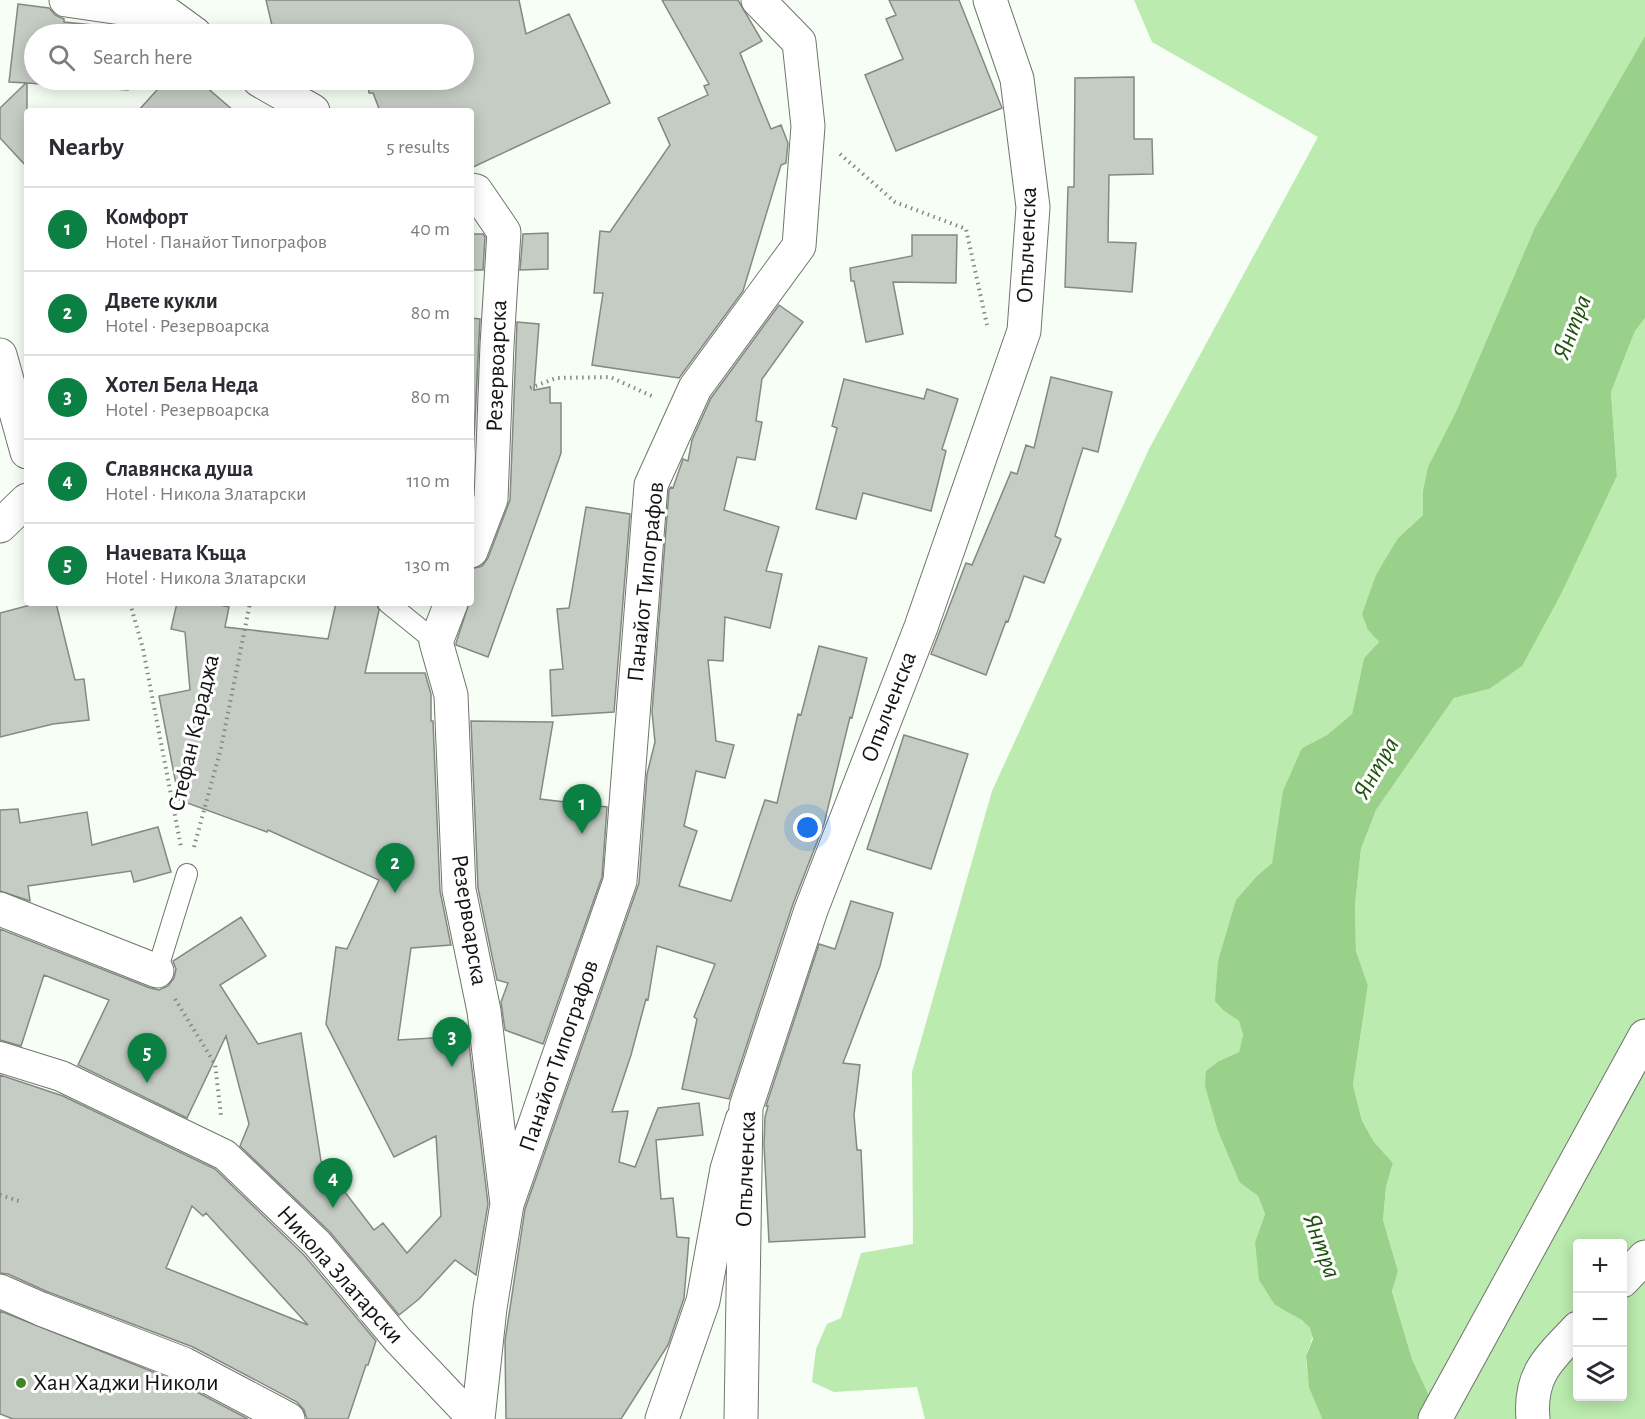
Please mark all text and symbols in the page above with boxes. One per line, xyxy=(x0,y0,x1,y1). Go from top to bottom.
search box xyxy=(24,24,474,90)
icon: search xyxy=(45,41,78,74)
text: Search here xyxy=(93,46,192,68)
text: Nearby xyxy=(48,134,124,160)
text: 5 results xyxy=(386,137,450,157)
street label: Опълченска xyxy=(1013,186,1041,304)
text: Комфорт xyxy=(105,206,188,228)
text: 1 xyxy=(64,219,71,239)
text: 40 m xyxy=(411,219,450,239)
text: Hotel · Панайот Типографов xyxy=(105,232,327,252)
text: Двете кукли xyxy=(105,290,218,312)
water label: Янтра xyxy=(1548,291,1596,363)
street label: Резервоарска xyxy=(483,299,511,433)
text: 2 xyxy=(63,303,72,323)
text: 80 m xyxy=(411,303,450,323)
text: Hotel · Резервоарска xyxy=(105,316,270,336)
text: Xотел Бела Неда xyxy=(105,374,259,396)
text: 3 xyxy=(63,387,72,407)
text: 80 m xyxy=(411,387,450,407)
text: Hotel · Резервоарска xyxy=(105,400,270,420)
text: Славянска душа xyxy=(105,458,253,480)
text: 4 xyxy=(62,471,73,491)
text: 110 m xyxy=(406,471,450,491)
street label: Панайот Типографов xyxy=(624,481,668,683)
text: Hotel · Никола Златарски xyxy=(105,484,307,504)
text: Начевата Къща xyxy=(105,542,246,564)
text: 5 xyxy=(63,555,72,575)
text: 130 m xyxy=(405,555,450,575)
text: Hotel · Никола Златарски xyxy=(105,568,307,588)
street label: Опълченска xyxy=(857,648,921,766)
street label: Стефан Караджа xyxy=(164,652,224,814)
water label: Янтра xyxy=(1348,733,1404,803)
pin: 1 xyxy=(562,784,602,834)
your location xyxy=(793,813,822,842)
pin: 2 xyxy=(376,844,414,893)
street label: Резервоарска xyxy=(447,853,491,987)
street label: Панайот Типографов xyxy=(515,957,603,1155)
pin: 3 xyxy=(432,1018,472,1067)
pin: 5 xyxy=(128,1034,166,1083)
street label: Опълченска xyxy=(732,1110,760,1228)
pin: 4 xyxy=(314,1158,352,1208)
street label: Никола Златарски xyxy=(272,1201,408,1349)
water label: Янтра xyxy=(1298,1210,1346,1282)
map controls xyxy=(1573,1239,1627,1401)
button: + xyxy=(1573,1239,1627,1293)
button: − xyxy=(1573,1293,1627,1347)
button: layers xyxy=(1573,1347,1627,1401)
place label: Хан Хаджи Николи xyxy=(33,1371,219,1395)
marker: Хан Хаджи Николи xyxy=(14,1376,28,1390)

